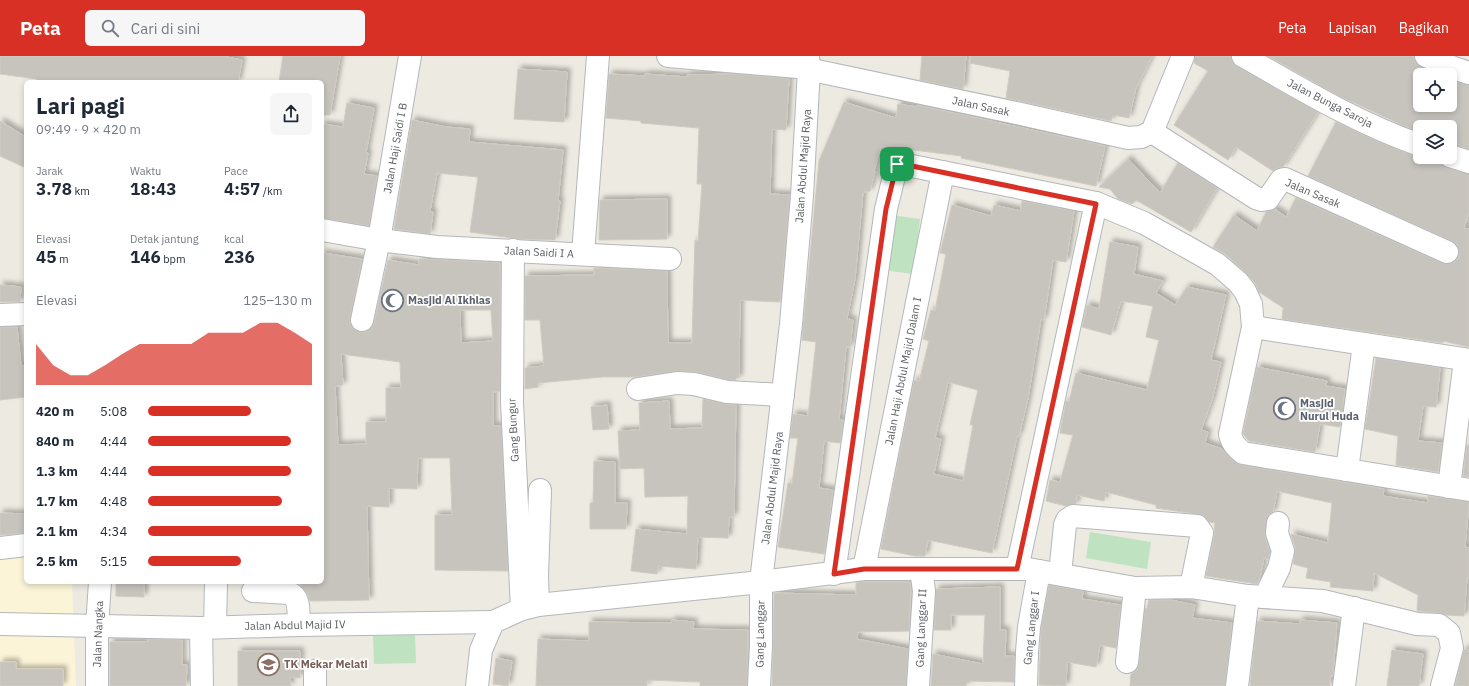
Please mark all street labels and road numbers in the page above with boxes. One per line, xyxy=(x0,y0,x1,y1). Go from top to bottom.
street label: Jalan Bunga Saroja xyxy=(1285,75,1375,131)
street label: Jalan Sasak xyxy=(951,93,1011,119)
street label: Jalan Haji Saidi I B xyxy=(380,102,410,194)
street label: Jalan Abdul Majid Raya xyxy=(792,108,814,223)
street label: Jalan Sasak xyxy=(1283,175,1343,211)
street label: Jalan Saidi I A xyxy=(504,243,574,261)
street label: Jalan Haji Abdul Majid Dalam I xyxy=(882,296,924,446)
street label: Gang Bungur xyxy=(504,398,522,462)
street label: Jalan Abdul Majid Raya xyxy=(758,430,786,545)
street label: Gang Langgar II xyxy=(913,588,929,668)
street label: Gang Langgar I xyxy=(1020,590,1042,666)
street label: Jalan Nangka xyxy=(90,600,106,667)
street label: Gang Langgar xyxy=(752,600,768,668)
street label: Jalan Abdul Majid IV xyxy=(244,617,346,633)

